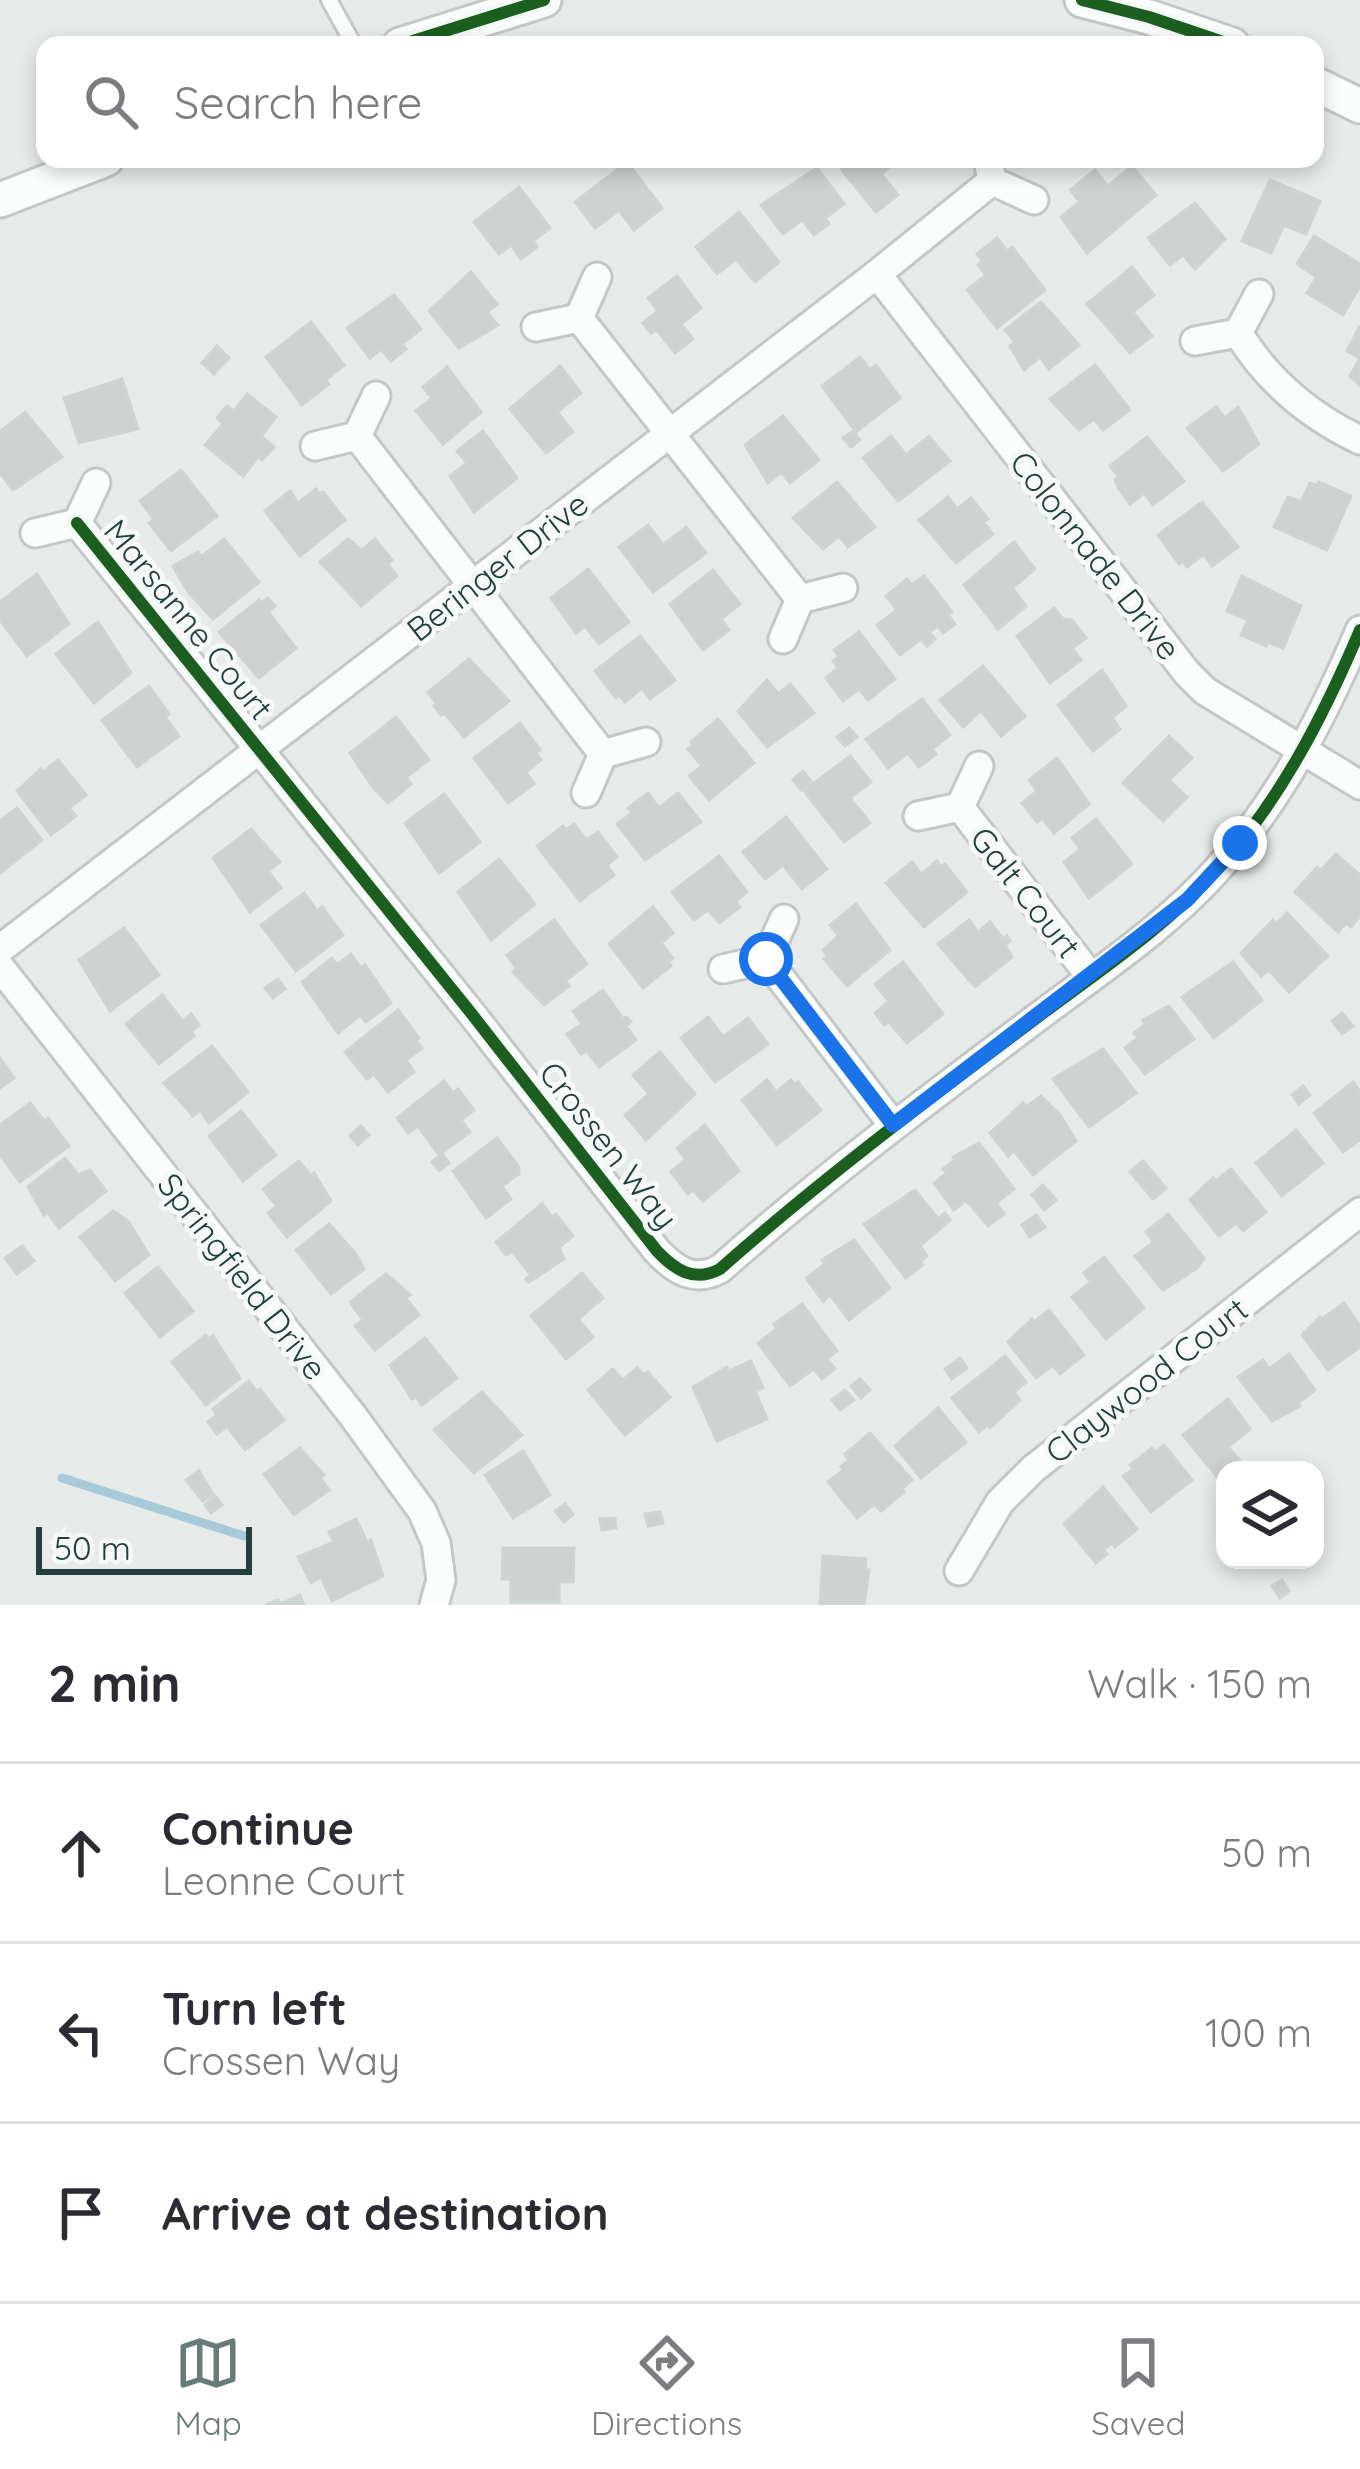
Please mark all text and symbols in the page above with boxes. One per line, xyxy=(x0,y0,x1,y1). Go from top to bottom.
search box xyxy=(36,36,1324,168)
icon: search xyxy=(78,69,144,135)
text: Search here xyxy=(174,74,422,130)
street label: Colonnade Drive xyxy=(1002,442,1190,668)
street label: Beringer Drive xyxy=(398,483,596,649)
street label: Marsanne Court xyxy=(96,511,282,727)
route end xyxy=(1213,816,1267,870)
street label: Galt Court xyxy=(962,818,1090,966)
route start xyxy=(739,932,793,986)
street label: Crossen Way xyxy=(531,1053,687,1237)
street label: Springfield Drive xyxy=(150,1164,336,1388)
street label: Claywood Court xyxy=(1037,1288,1255,1472)
map controls xyxy=(1216,1461,1324,1569)
button: layers xyxy=(1216,1461,1324,1569)
scale bar xyxy=(36,1521,252,1574)
text: 50 m xyxy=(54,1527,131,1568)
text: 2 min xyxy=(48,1651,181,1715)
text: Walk · 150 m xyxy=(1087,1659,1312,1708)
text: Continue xyxy=(162,1800,354,1856)
icon: ahead xyxy=(48,1820,114,1886)
text: 50 m xyxy=(1221,1828,1312,1877)
text: Leonne Court xyxy=(162,1856,406,1905)
text: Turn left xyxy=(162,1980,347,2036)
icon: left xyxy=(48,2000,114,2066)
text: 100 m xyxy=(1205,2008,1312,2057)
text: Crossen Way xyxy=(162,2036,400,2085)
icon: arrive xyxy=(48,2180,114,2246)
text: Arrive at destination xyxy=(162,2185,608,2241)
tab: Map xyxy=(175,2330,242,2443)
tab: Directions xyxy=(591,2330,742,2443)
tab: Saved xyxy=(1091,2330,1185,2443)

